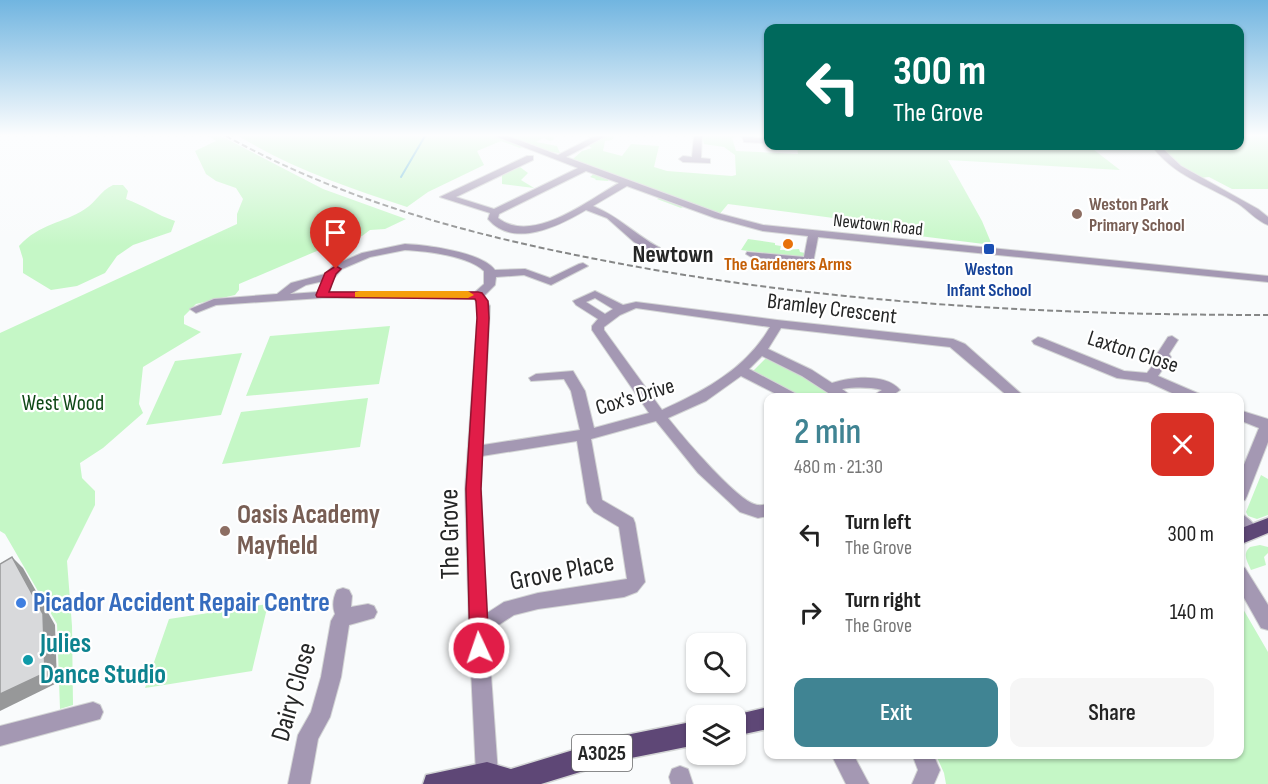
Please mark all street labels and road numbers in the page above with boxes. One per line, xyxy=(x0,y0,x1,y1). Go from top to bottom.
street label: Newtown Road xyxy=(832,210,924,240)
street label: Bramley Crescent xyxy=(766,288,899,330)
street label: Laxton Close xyxy=(1084,325,1182,379)
street label: Cox's Drive xyxy=(592,372,678,422)
street label: The Grove xyxy=(433,489,467,579)
street label: Grove Place xyxy=(507,546,617,598)
street label: Dairy Close xyxy=(265,639,323,745)
road number: A3025 xyxy=(572,735,632,771)

